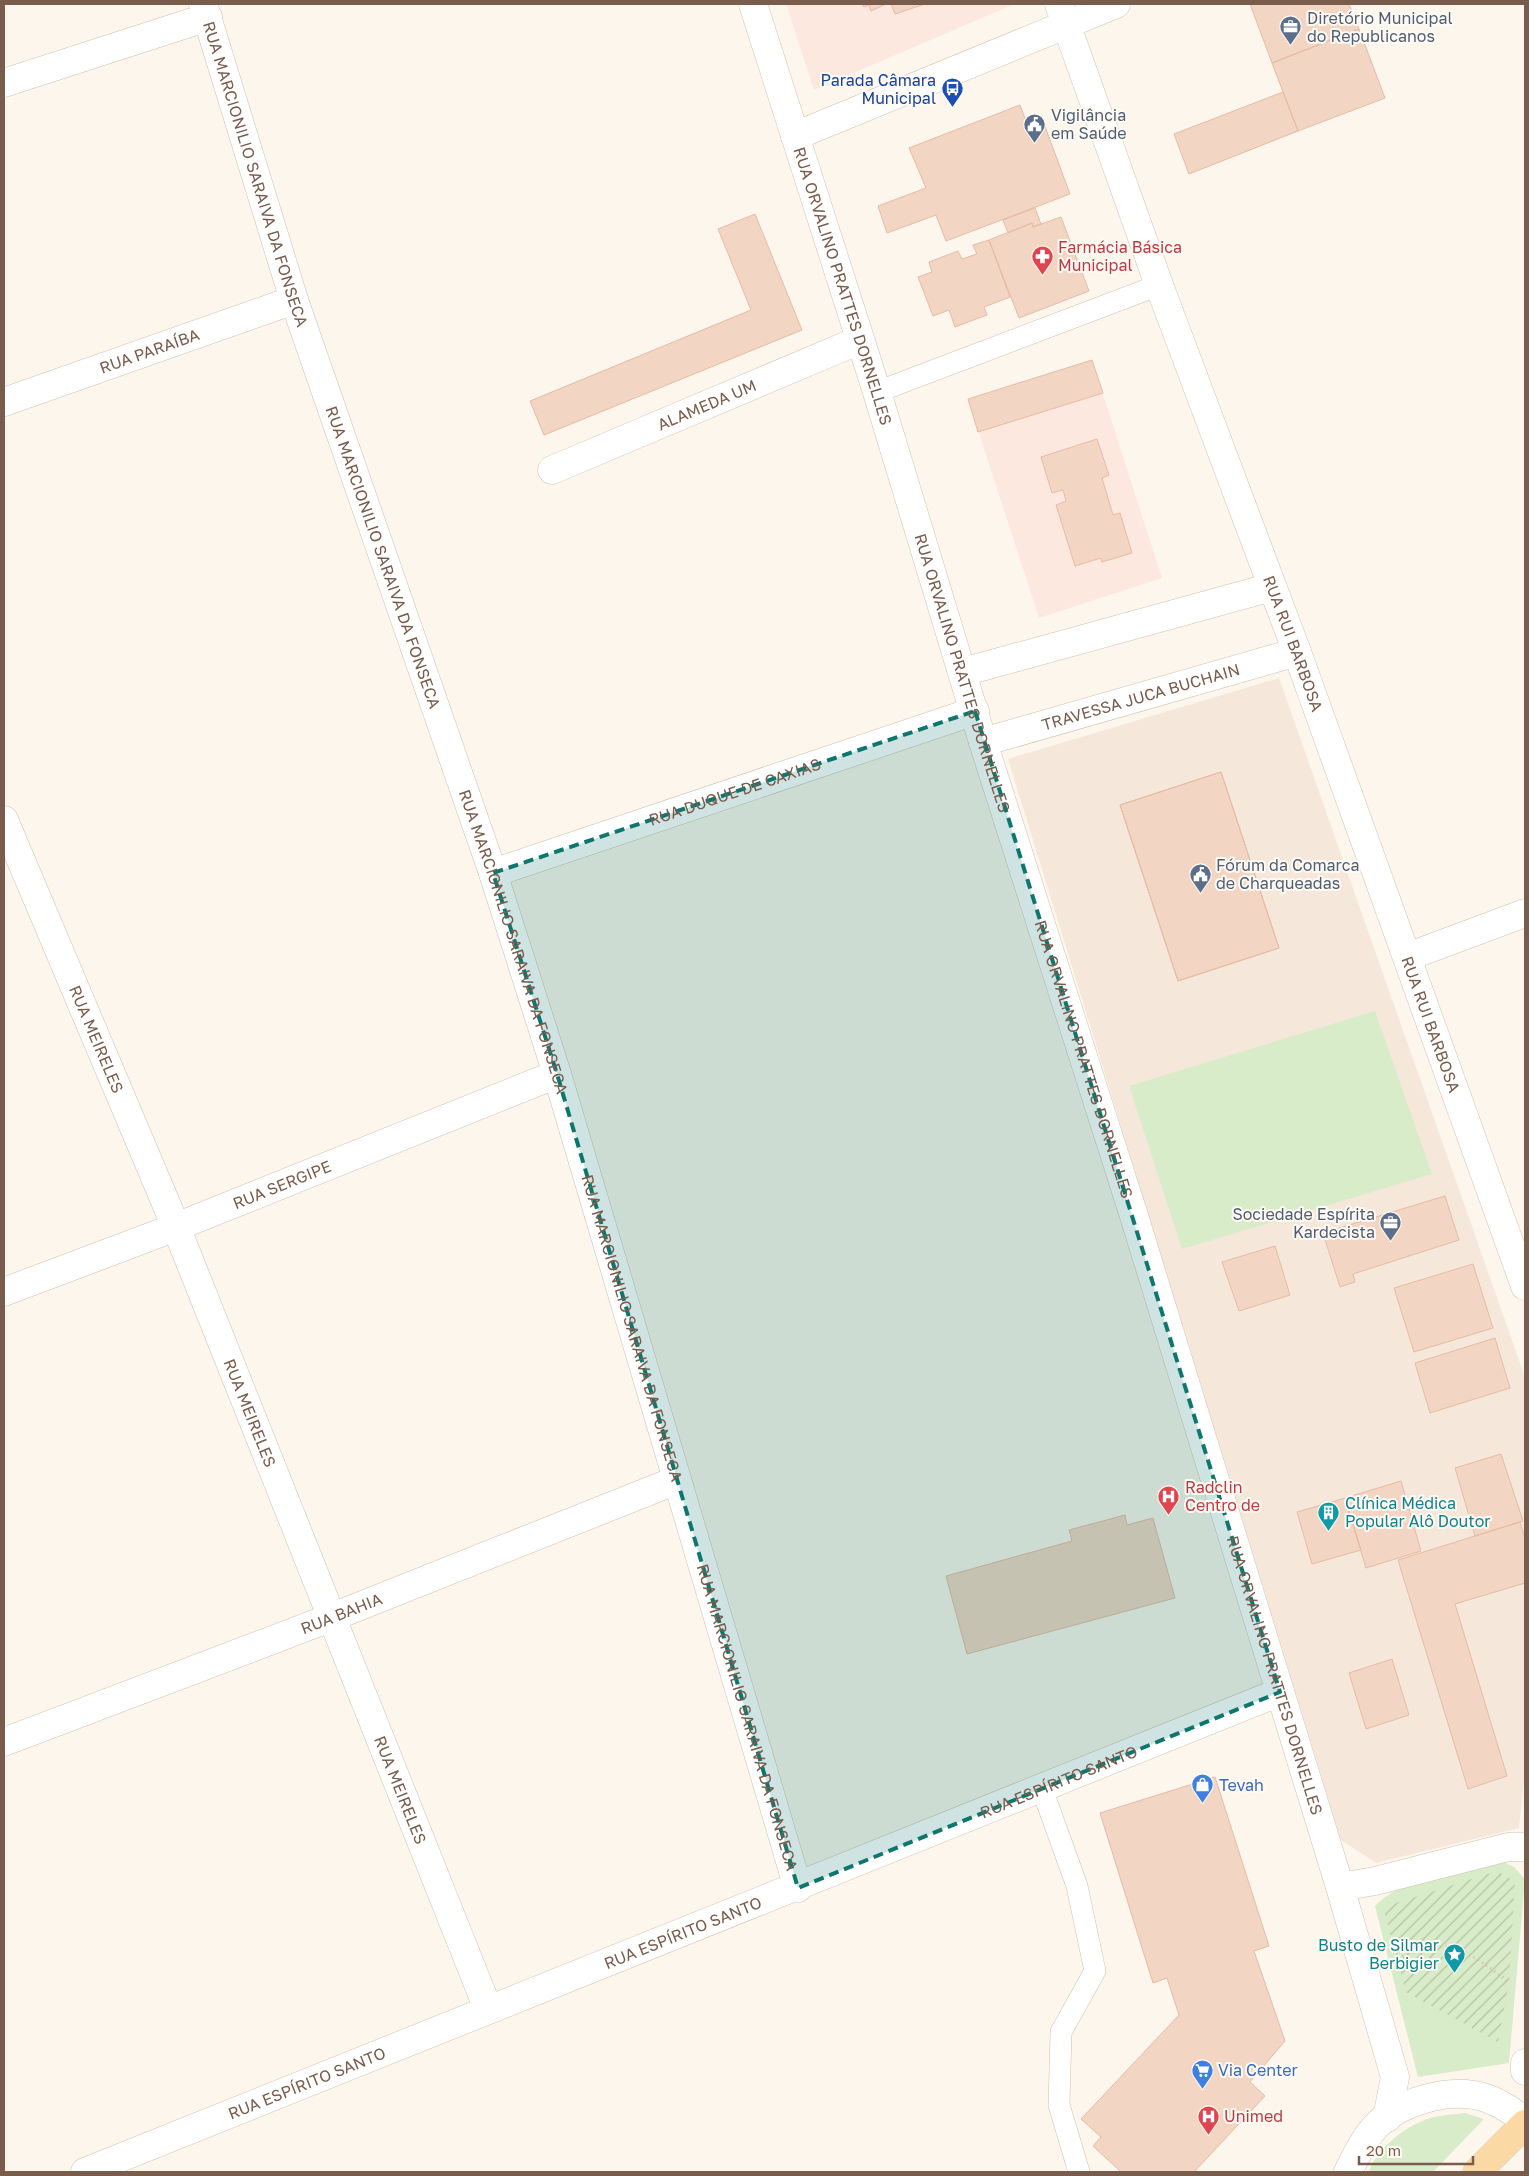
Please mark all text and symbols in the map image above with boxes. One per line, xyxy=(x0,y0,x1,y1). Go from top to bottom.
place label: Diretório Municipal do Republicanos xyxy=(1307,8,1453,46)
office icon: Diretório Municipal do Republicanos xyxy=(1279,15,1303,46)
street label: RUA MARCIONILIO SARAIVA DA FONSECA xyxy=(199,19,313,330)
place label: Parada Câmara Municipal xyxy=(820,70,936,108)
bus stop icon: Parada Câmara Municipal xyxy=(940,77,964,108)
place label: Vigilância em Saúde xyxy=(1051,105,1127,143)
public building icon: Vigilância em Saúde xyxy=(1023,112,1047,143)
street label: RUA ORVALINO PRATTES DORNELLES xyxy=(789,144,896,427)
place label: Farmácia Básica Municipal xyxy=(1058,237,1182,275)
pharmacy icon: Farmácia Básica Municipal xyxy=(1030,244,1054,275)
street label: RUA PARAÍBA xyxy=(97,324,202,378)
street label: ALAMEDA UM xyxy=(654,375,759,434)
street label: RUA MARCIONILIO SARAIVA DA FONSECA xyxy=(322,403,445,711)
street label: RUA ORVALINO PRATTES DORNELLES xyxy=(910,531,1015,815)
street label: RUA RUI BARBOSA xyxy=(1259,573,1328,714)
street label: TRAVESSA JUCA BUCHAIN xyxy=(1039,659,1242,735)
street label: RUA DUQUE DE CAXIAS xyxy=(646,754,823,830)
street label: RUA MARCIONILIO SARAIVA DA FONSECA xyxy=(455,787,572,1097)
place label: Fórum da Comarca de Charqueadas xyxy=(1216,855,1359,893)
public building icon: Fórum da Comarca de Charqueadas xyxy=(1188,862,1212,893)
street label: RUA ORVALINO PRATTES DORNELLES xyxy=(1030,918,1138,1201)
street label: RUA RUI BARBOSA xyxy=(1397,953,1465,1095)
street label: RUA MEIRELES xyxy=(65,982,128,1096)
street label: RUA SERGIPE xyxy=(230,1156,334,1213)
street label: RUA MARCIONILIO SARAIVA DA FONSECA xyxy=(577,1172,687,1484)
place label: Sociedade Espírita Kardecista xyxy=(1233,1204,1375,1242)
office icon: Sociedade Espírita Kardecista xyxy=(1379,1211,1403,1242)
street label: RUA MEIRELES xyxy=(220,1356,281,1470)
place label: Radclin Centro de xyxy=(1185,1477,1260,1515)
hospital icon: Radclin Centro de xyxy=(1157,1484,1181,1515)
place label: Clínica Médica Popular Alô Doutor xyxy=(1345,1493,1491,1531)
building icon: Clínica Médica Popular Alô Doutor xyxy=(1317,1500,1341,1531)
street label: RUA ORVALINO PRATTES DORNELLES xyxy=(1223,1533,1327,1817)
street label: RUA MARCIONILIO SARAIVA DA FONSECA xyxy=(693,1561,802,1873)
street label: RUA BAHIA xyxy=(298,1588,385,1638)
street label: RUA MEIRELES xyxy=(370,1733,431,1847)
street label: RUA ESPÍRITO SANTO xyxy=(977,1741,1140,1822)
shop icon: Tevah xyxy=(1191,1773,1215,1804)
place label: Tevah xyxy=(1219,1775,1264,1795)
street label: RUA ESPÍRITO SANTO xyxy=(601,1892,765,1973)
place label: Busto de Silmar Berbigier xyxy=(1318,1935,1439,1973)
place icon: Busto de Silmar Berbigier xyxy=(1443,1942,1467,1973)
street label: RUA ESPÍRITO SANTO xyxy=(225,2043,389,2124)
supermarket icon: Via Center xyxy=(1190,2058,1214,2089)
place label: Via Center xyxy=(1218,2060,1298,2080)
hospital icon: Unimed xyxy=(1196,2104,1220,2135)
place label: Unimed xyxy=(1224,2106,1283,2126)
scale bar xyxy=(1359,2134,1473,2166)
text: 20 m xyxy=(1366,2141,1401,2159)

